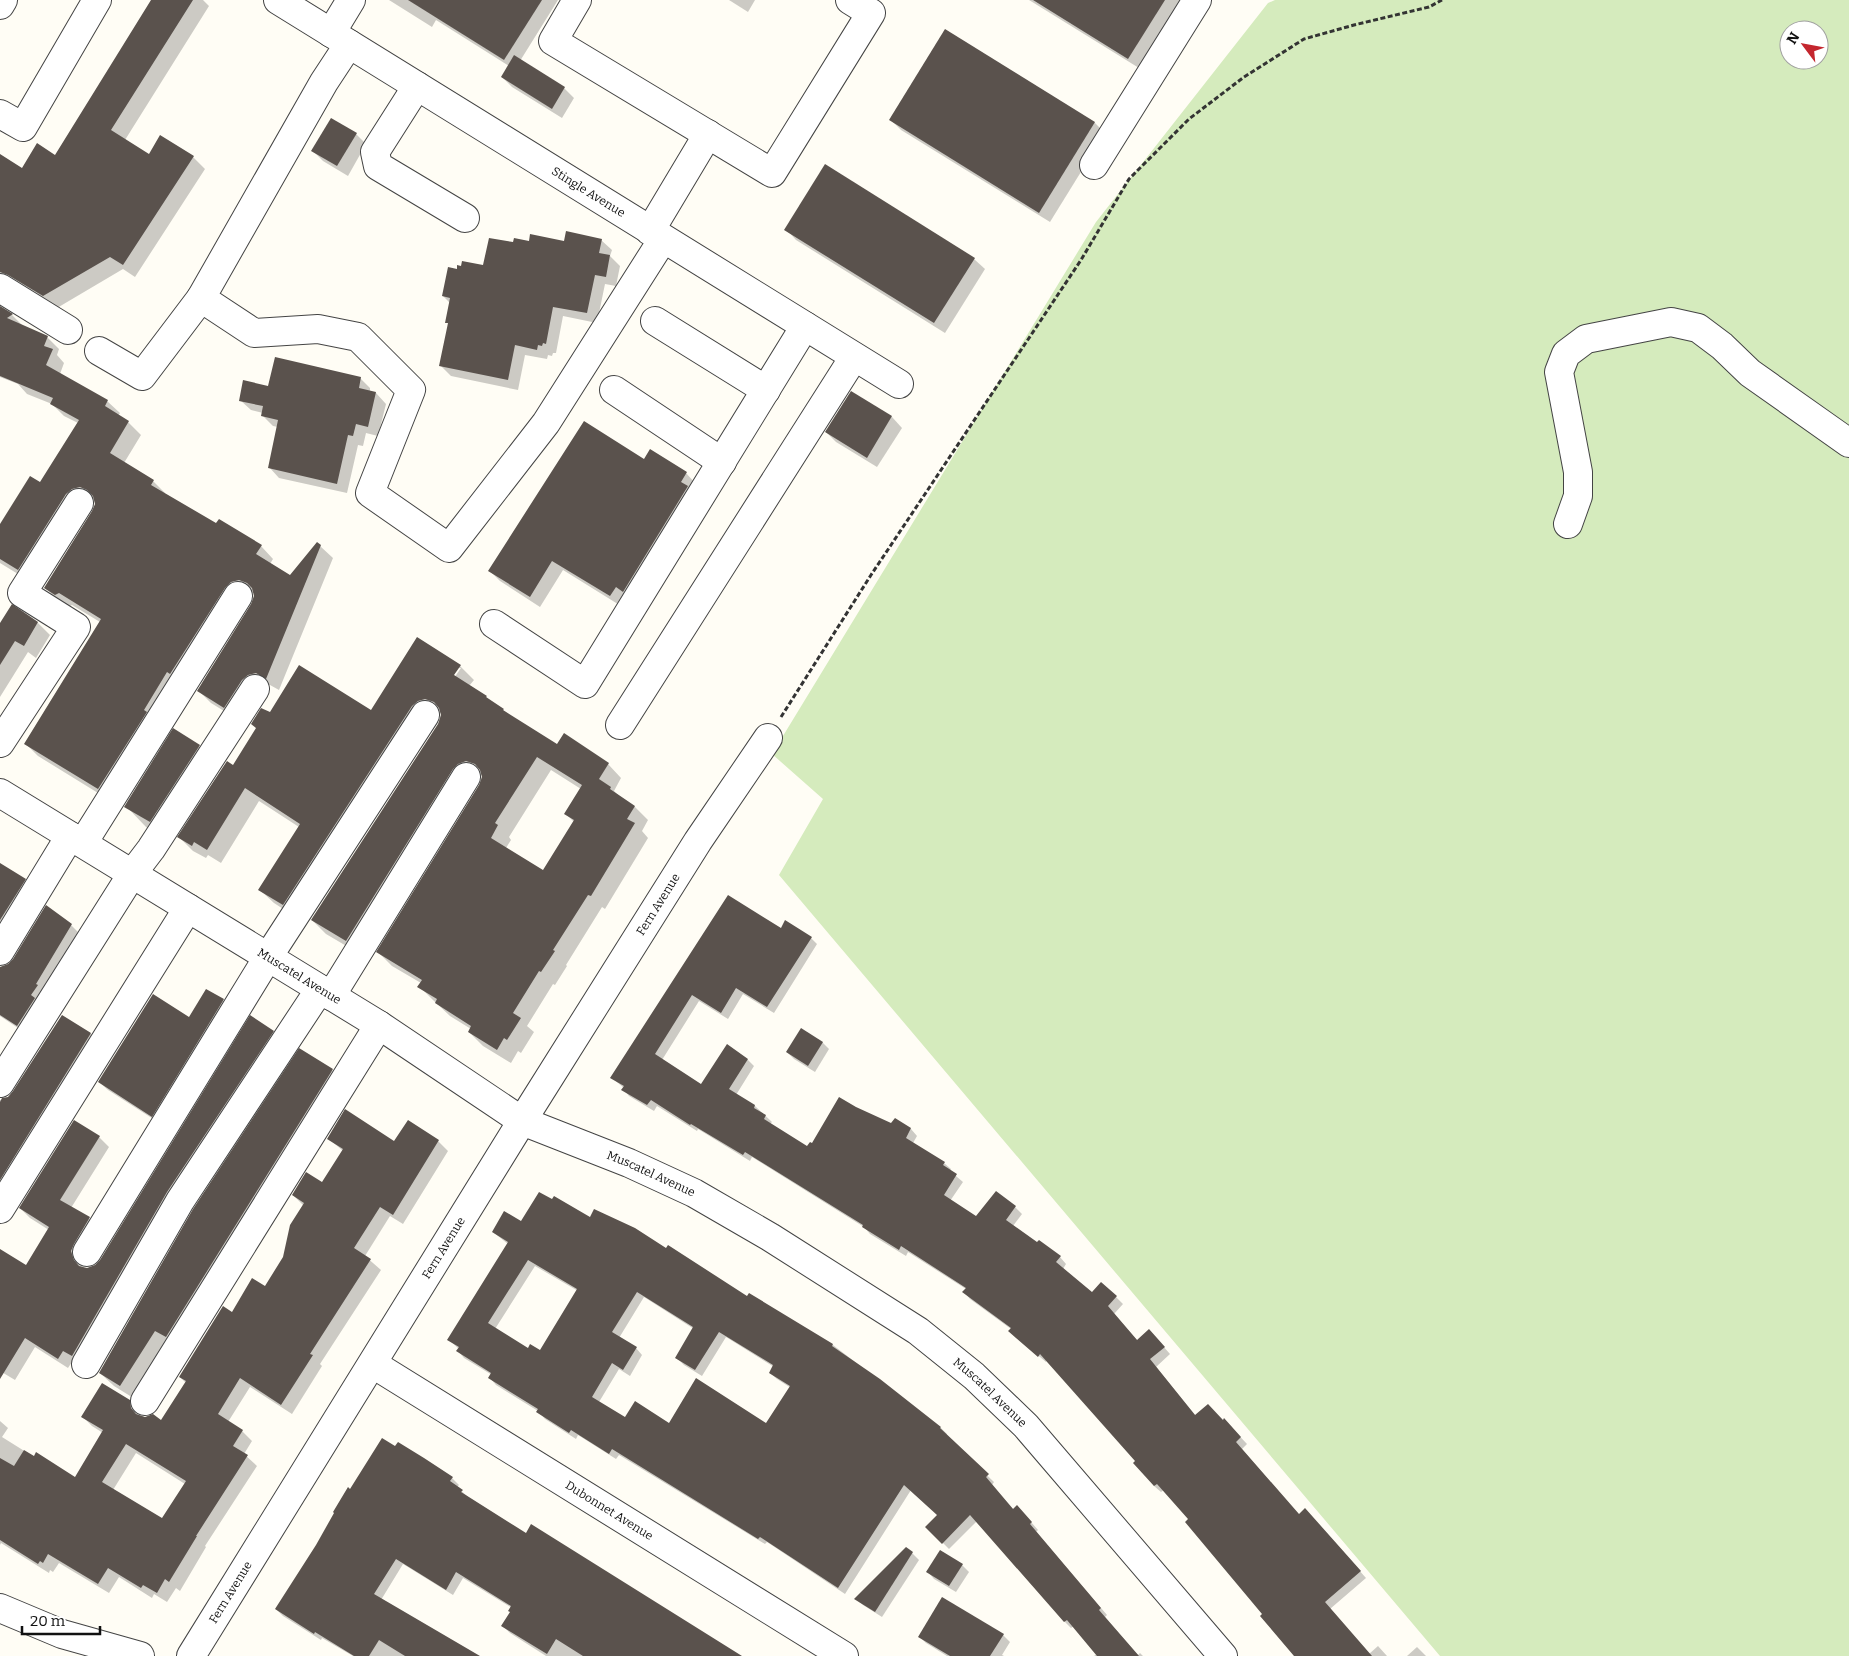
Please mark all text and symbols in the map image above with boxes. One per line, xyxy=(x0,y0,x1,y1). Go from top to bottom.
north arrow xyxy=(1779,20,1829,70)
text: N xyxy=(1783,29,1804,47)
street label: Stingle Avenue xyxy=(549,164,628,220)
street label: Fern Avenue xyxy=(634,871,683,938)
street label: Muscatel Avenue xyxy=(255,945,344,1007)
street label: Muscatel Avenue xyxy=(605,1148,697,1200)
street label: Fern Avenue xyxy=(419,1214,468,1281)
street label: Muscatel Avenue xyxy=(950,1355,1030,1430)
street label: Dubonnet Avenue xyxy=(563,1478,656,1543)
street label: Fern Avenue xyxy=(206,1559,255,1626)
scale bar xyxy=(22,1604,100,1636)
text: 20 m xyxy=(30,1612,66,1630)

